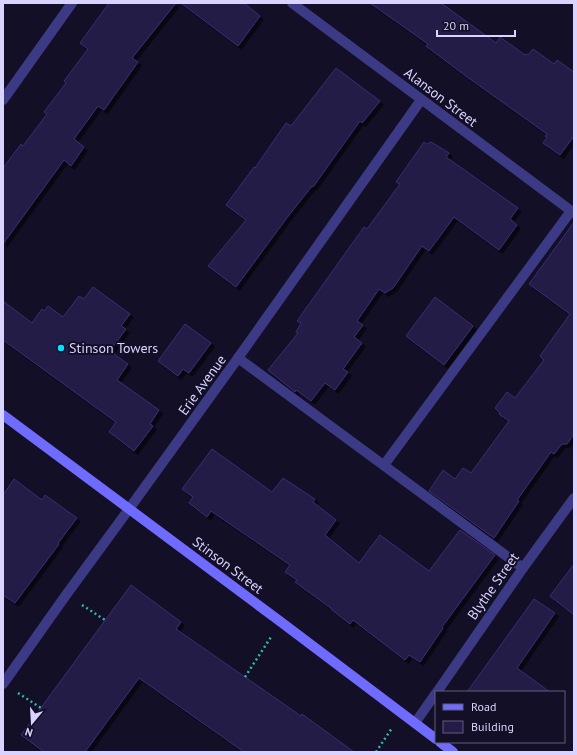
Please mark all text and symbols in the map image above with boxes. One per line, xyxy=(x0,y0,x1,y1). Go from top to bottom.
scale bar xyxy=(437,12,515,38)
text: 20 m xyxy=(443,18,469,33)
street label: Alanson Street xyxy=(401,64,482,131)
place label: Stinson Towers xyxy=(69,339,158,357)
marker: Stinson Towers xyxy=(56,343,66,353)
street label: Erie Avenue xyxy=(174,351,230,419)
street label: Stinson Street xyxy=(189,532,267,598)
street label: Blythe Street xyxy=(463,549,523,623)
legend xyxy=(435,691,565,743)
text: Road xyxy=(471,699,496,714)
north arrow xyxy=(12,703,52,743)
text: Building xyxy=(471,719,514,734)
text: N xyxy=(23,725,35,740)

